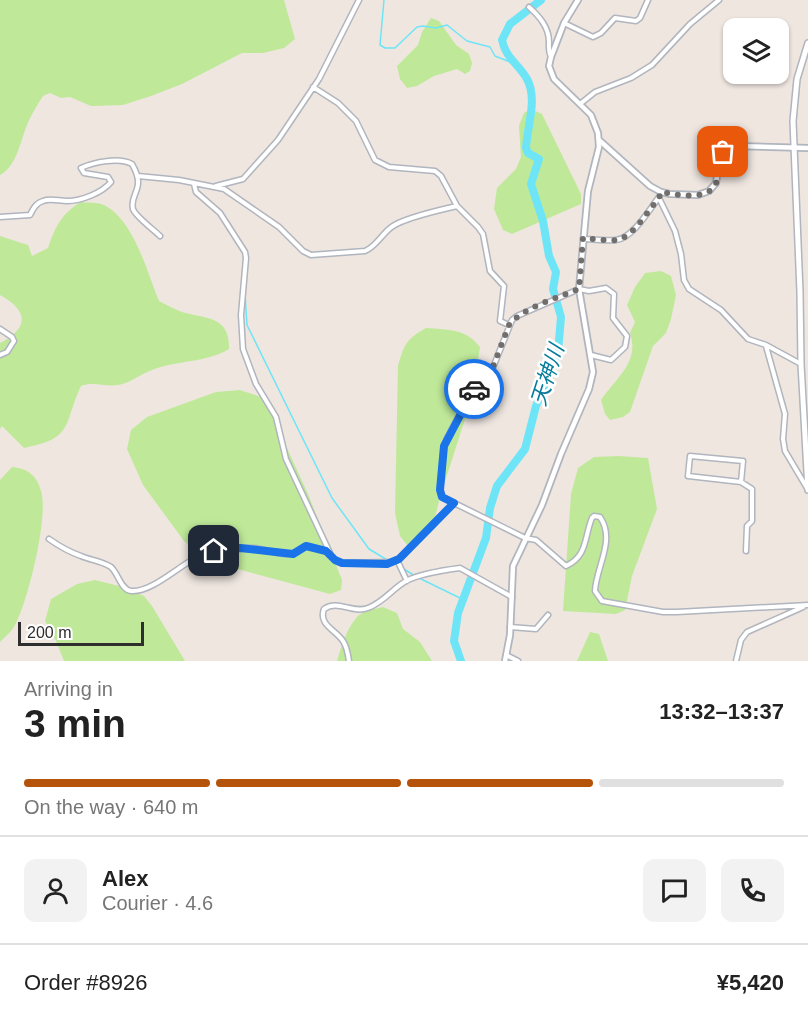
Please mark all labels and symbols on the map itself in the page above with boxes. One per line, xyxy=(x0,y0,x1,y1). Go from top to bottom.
pin xyxy=(697,126,748,177)
water label: 天神川 xyxy=(526,340,568,409)
courier xyxy=(444,359,504,419)
pin xyxy=(188,525,239,576)
scale bar xyxy=(18,619,144,646)

